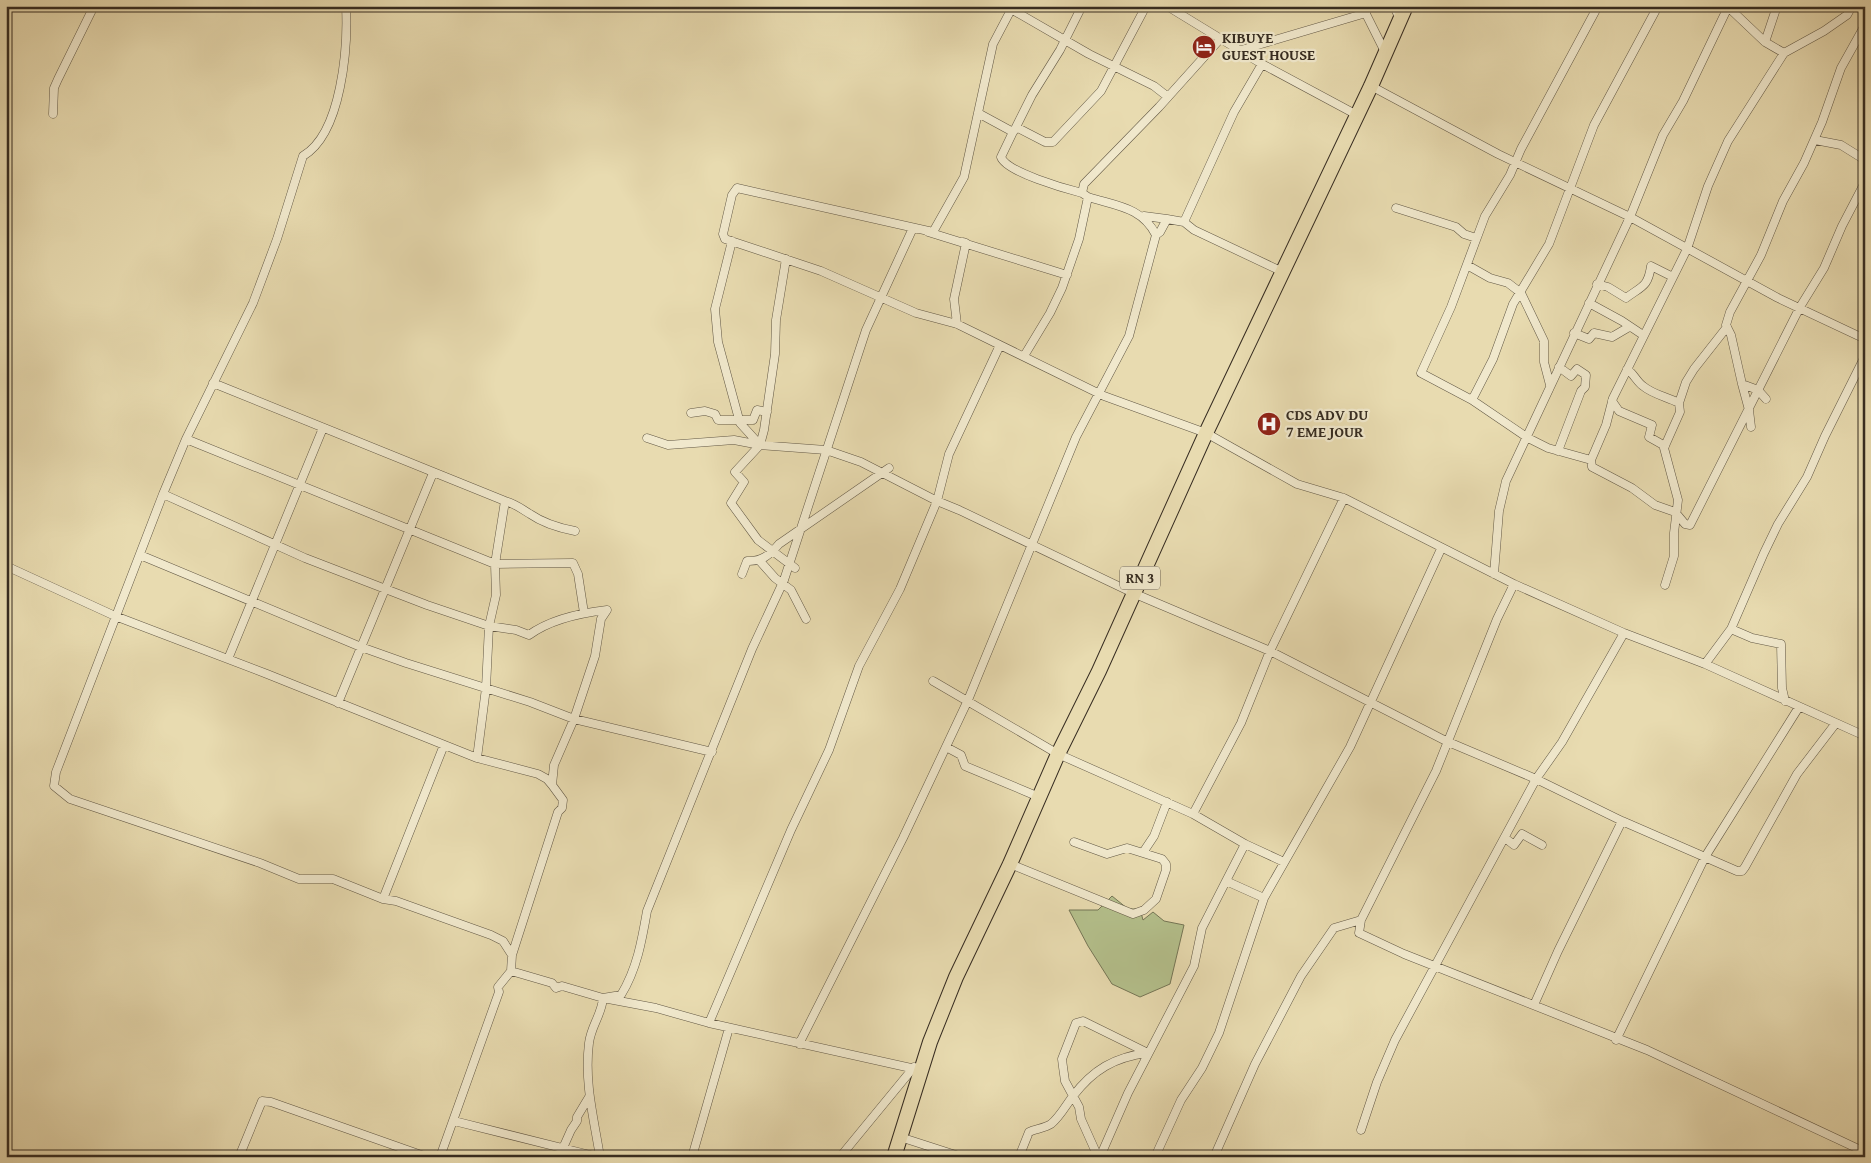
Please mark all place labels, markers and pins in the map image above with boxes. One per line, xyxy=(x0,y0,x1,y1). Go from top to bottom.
place label: KIBUYE GUEST HOUSE xyxy=(1222,27,1315,65)
hotel icon: KIBUYE GUEST HOUSE xyxy=(1191,34,1217,60)
place label: CDS ADV DU 7 EME JOUR xyxy=(1286,404,1368,442)
hospital icon: CDS ADV DU 7 EME JOUR xyxy=(1256,411,1282,437)

